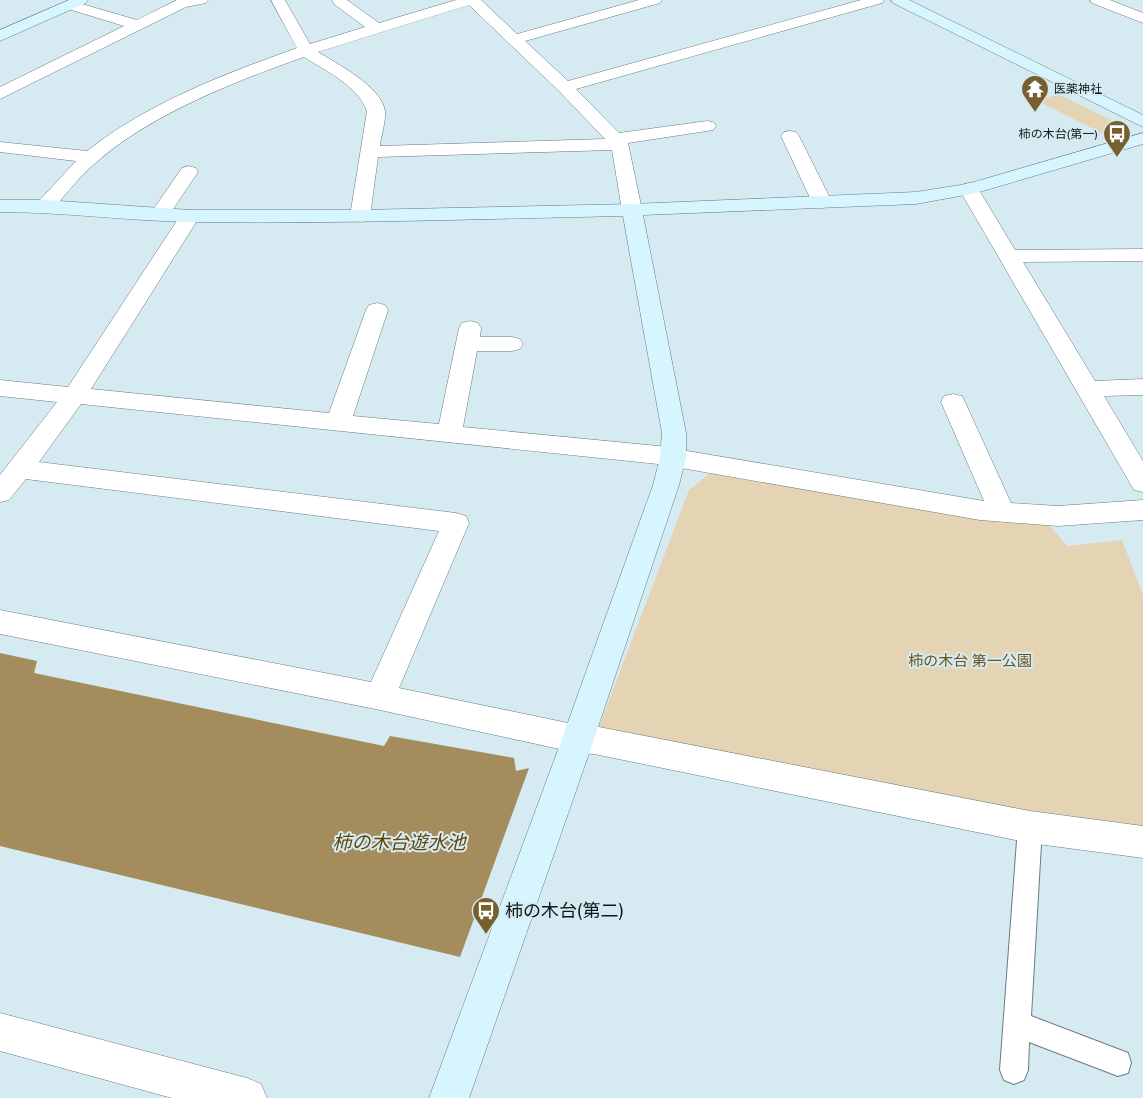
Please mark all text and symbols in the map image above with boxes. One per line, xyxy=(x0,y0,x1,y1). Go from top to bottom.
temple icon: 医薬神社 xyxy=(1020,74,1050,113)
place label: 医薬神社 xyxy=(1054,82,1102,96)
bus stop icon: 柿の木台(第一) xyxy=(1102,119,1132,158)
place label: 柿の木台(第一) xyxy=(1019,127,1098,141)
park label: 柿の木台 第一公園 xyxy=(908,652,1032,669)
water label: 柿の木台遊水池 xyxy=(332,831,467,853)
bus stop icon: 柿の木台(第二) xyxy=(471,896,501,935)
place label: 柿の木台(第二) xyxy=(505,900,624,921)

